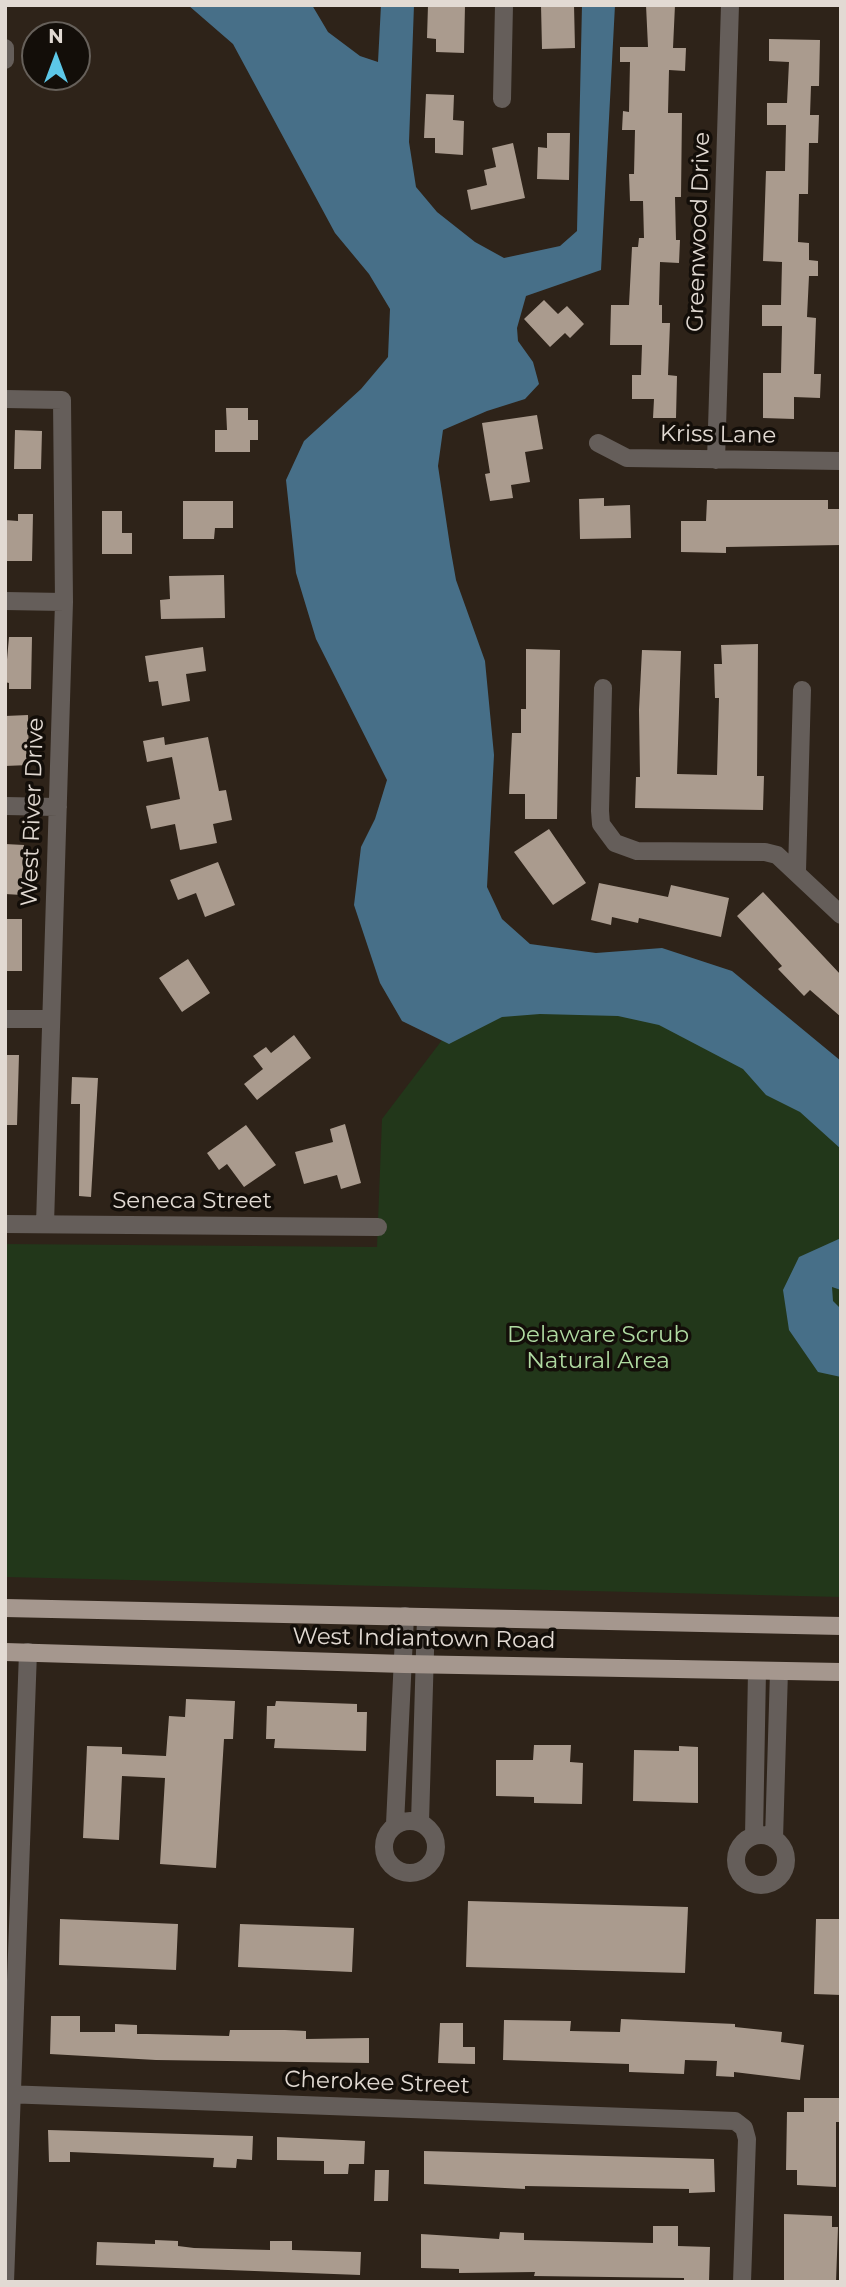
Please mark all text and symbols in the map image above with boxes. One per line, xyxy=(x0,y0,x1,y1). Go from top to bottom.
north arrow xyxy=(21,21,91,91)
text: N xyxy=(48,25,64,48)
street label: Greenwood Drive xyxy=(682,131,716,333)
street label: Kriss Lane xyxy=(660,420,776,450)
street label: West River Drive xyxy=(16,717,50,907)
street label: Seneca Street xyxy=(112,1187,272,1215)
park label: Delaware Scrub Natural Area xyxy=(507,1321,689,1375)
street label: West Indiantown Road xyxy=(292,1623,556,1655)
street label: Cherokee Street xyxy=(284,2066,470,2100)

